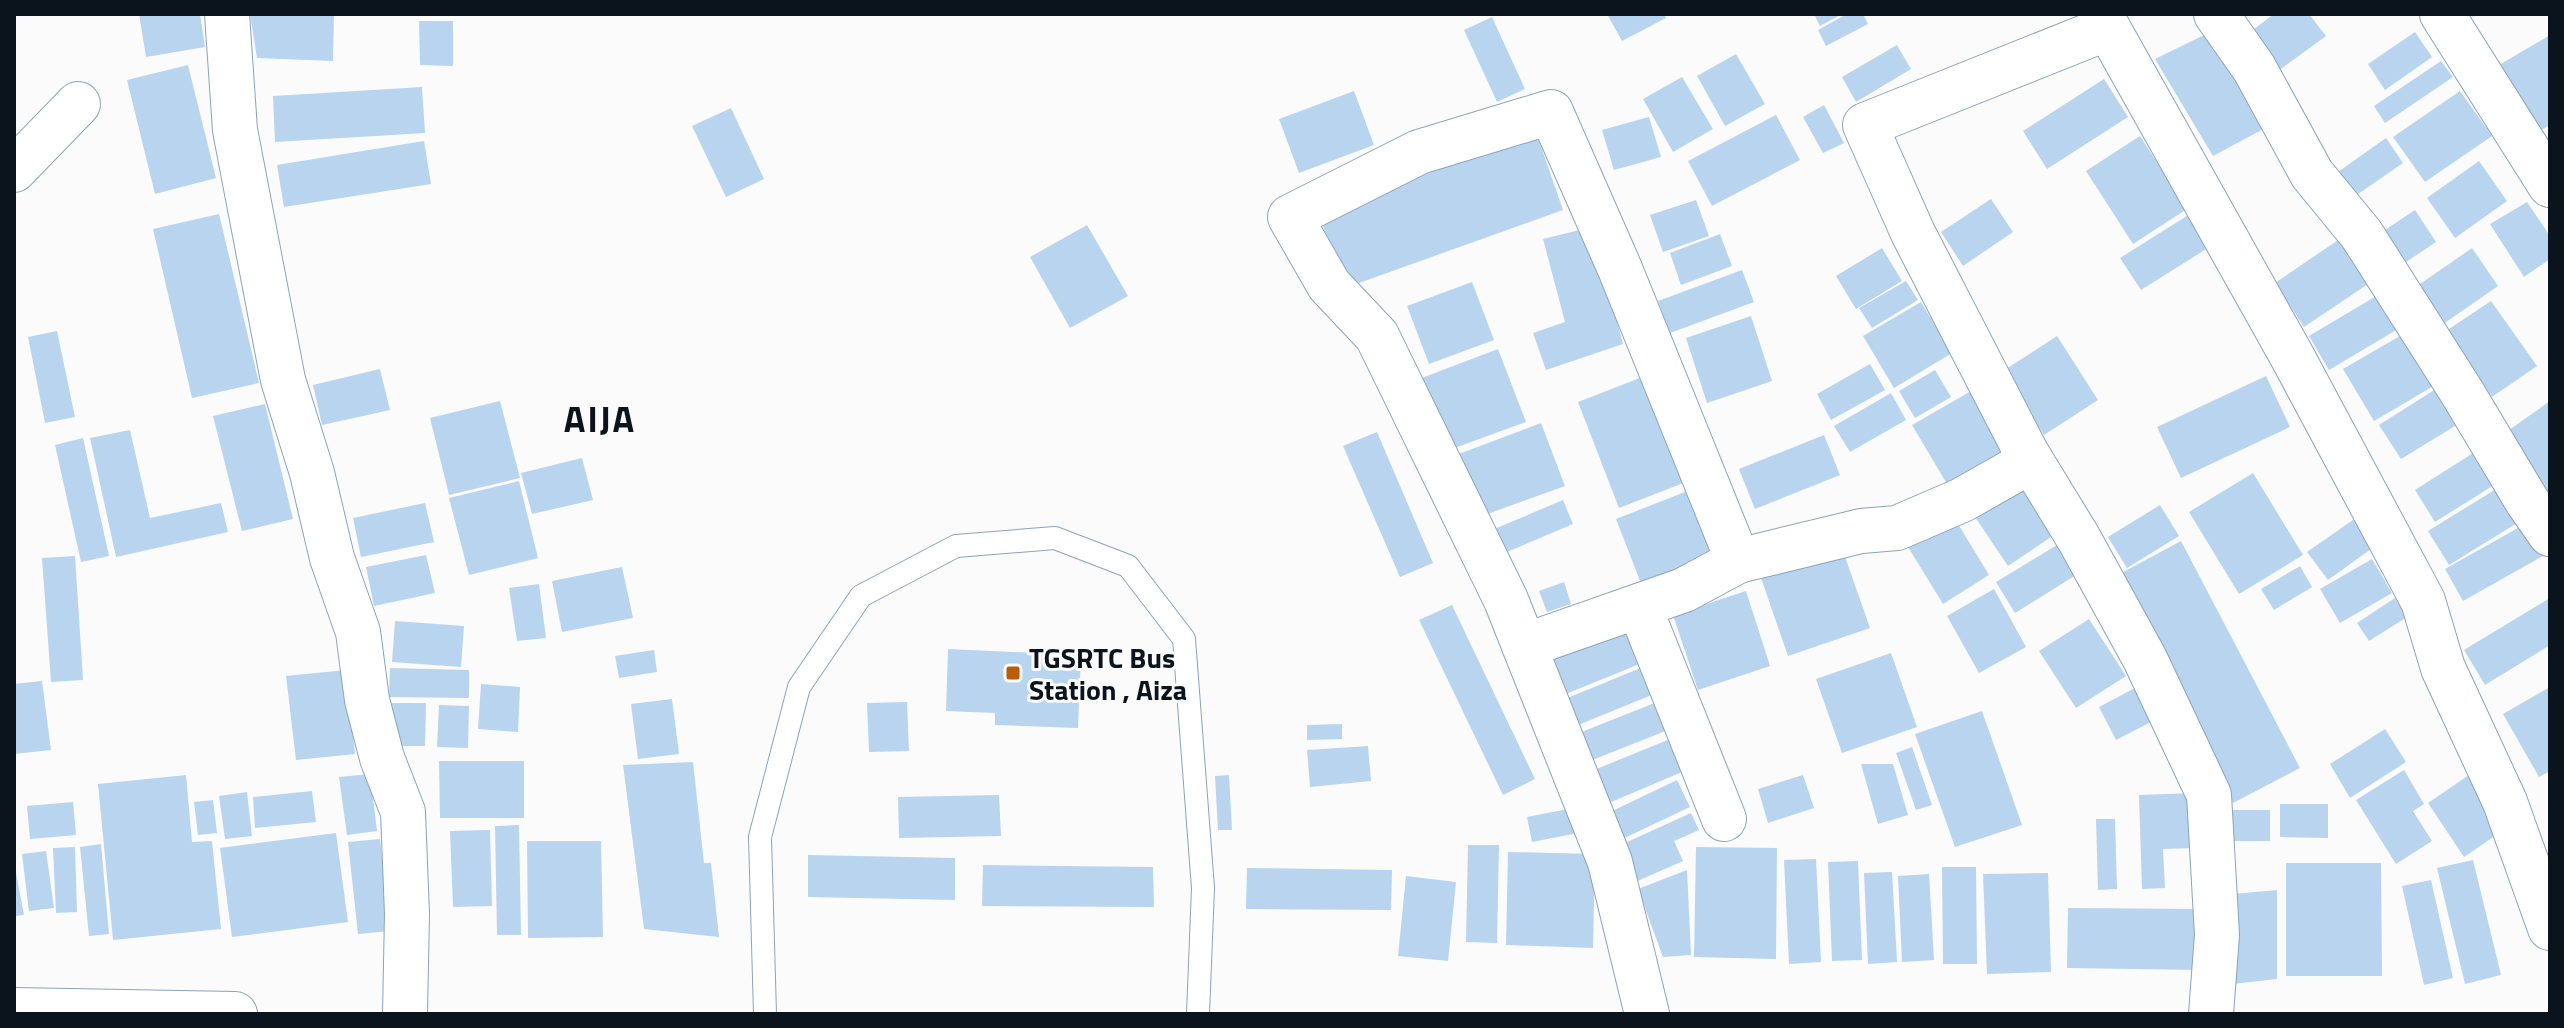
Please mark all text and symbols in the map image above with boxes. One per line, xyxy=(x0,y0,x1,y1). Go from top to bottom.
district label: AIJA xyxy=(564,391,636,446)
place label: TGSRTC Bus Station , Aiza xyxy=(1029,636,1187,711)
marker: TGSRTC Bus Station , Aiza xyxy=(1004,664,1022,682)

